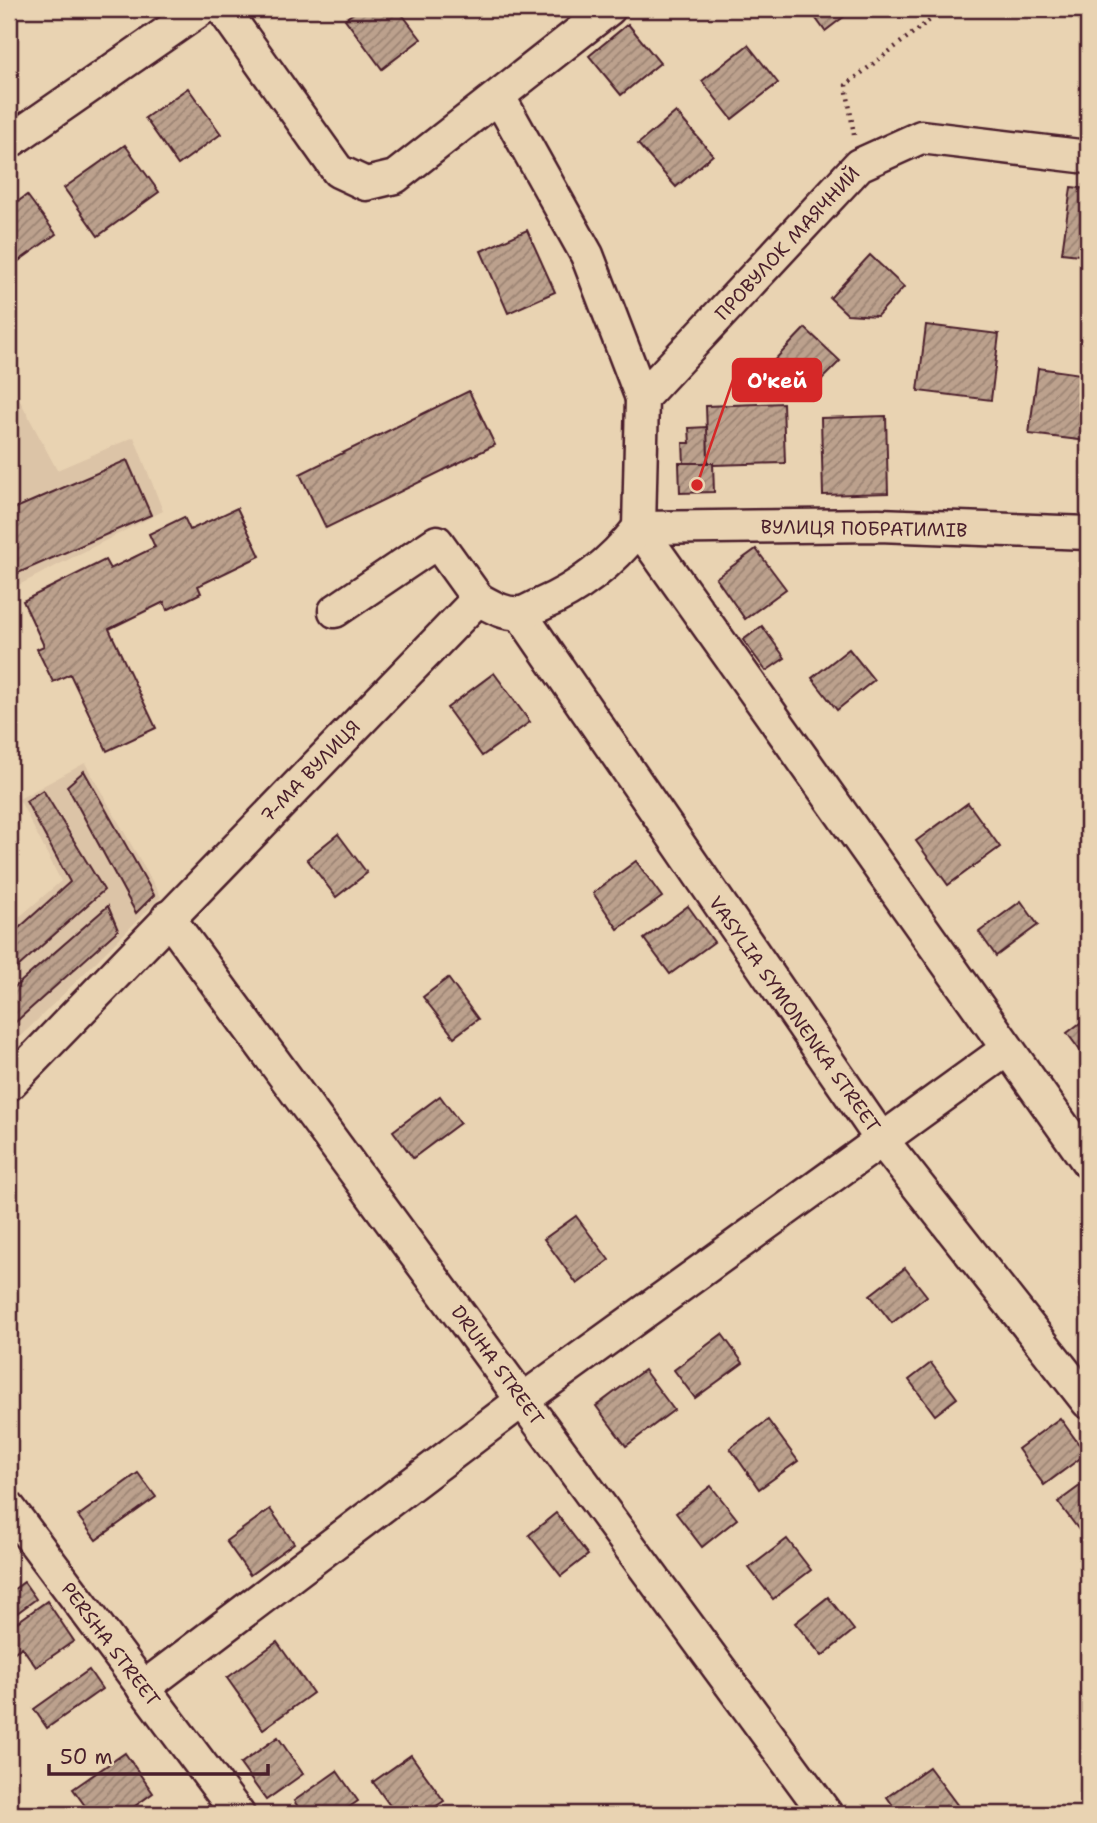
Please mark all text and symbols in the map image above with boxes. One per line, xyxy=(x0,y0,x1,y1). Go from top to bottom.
street label: ПРОВУЛОК МАЯЧНИЙ xyxy=(710,161,865,326)
callout: О'кей xyxy=(733,359,821,401)
text: О'кей xyxy=(747,367,807,395)
street label: ВУЛИЦЯ ПОБРАТИМІВ xyxy=(760,514,967,543)
street label: 7-МА ВУЛИЦЯ xyxy=(255,715,366,828)
street label: VASYLIA SYMONENKA STREET xyxy=(703,891,886,1138)
street label: DRUHA STREET xyxy=(446,1300,550,1430)
street label: PERSHA STREET xyxy=(56,1577,166,1712)
scale bar xyxy=(49,1732,268,1776)
text: 50 m xyxy=(60,1743,113,1771)

